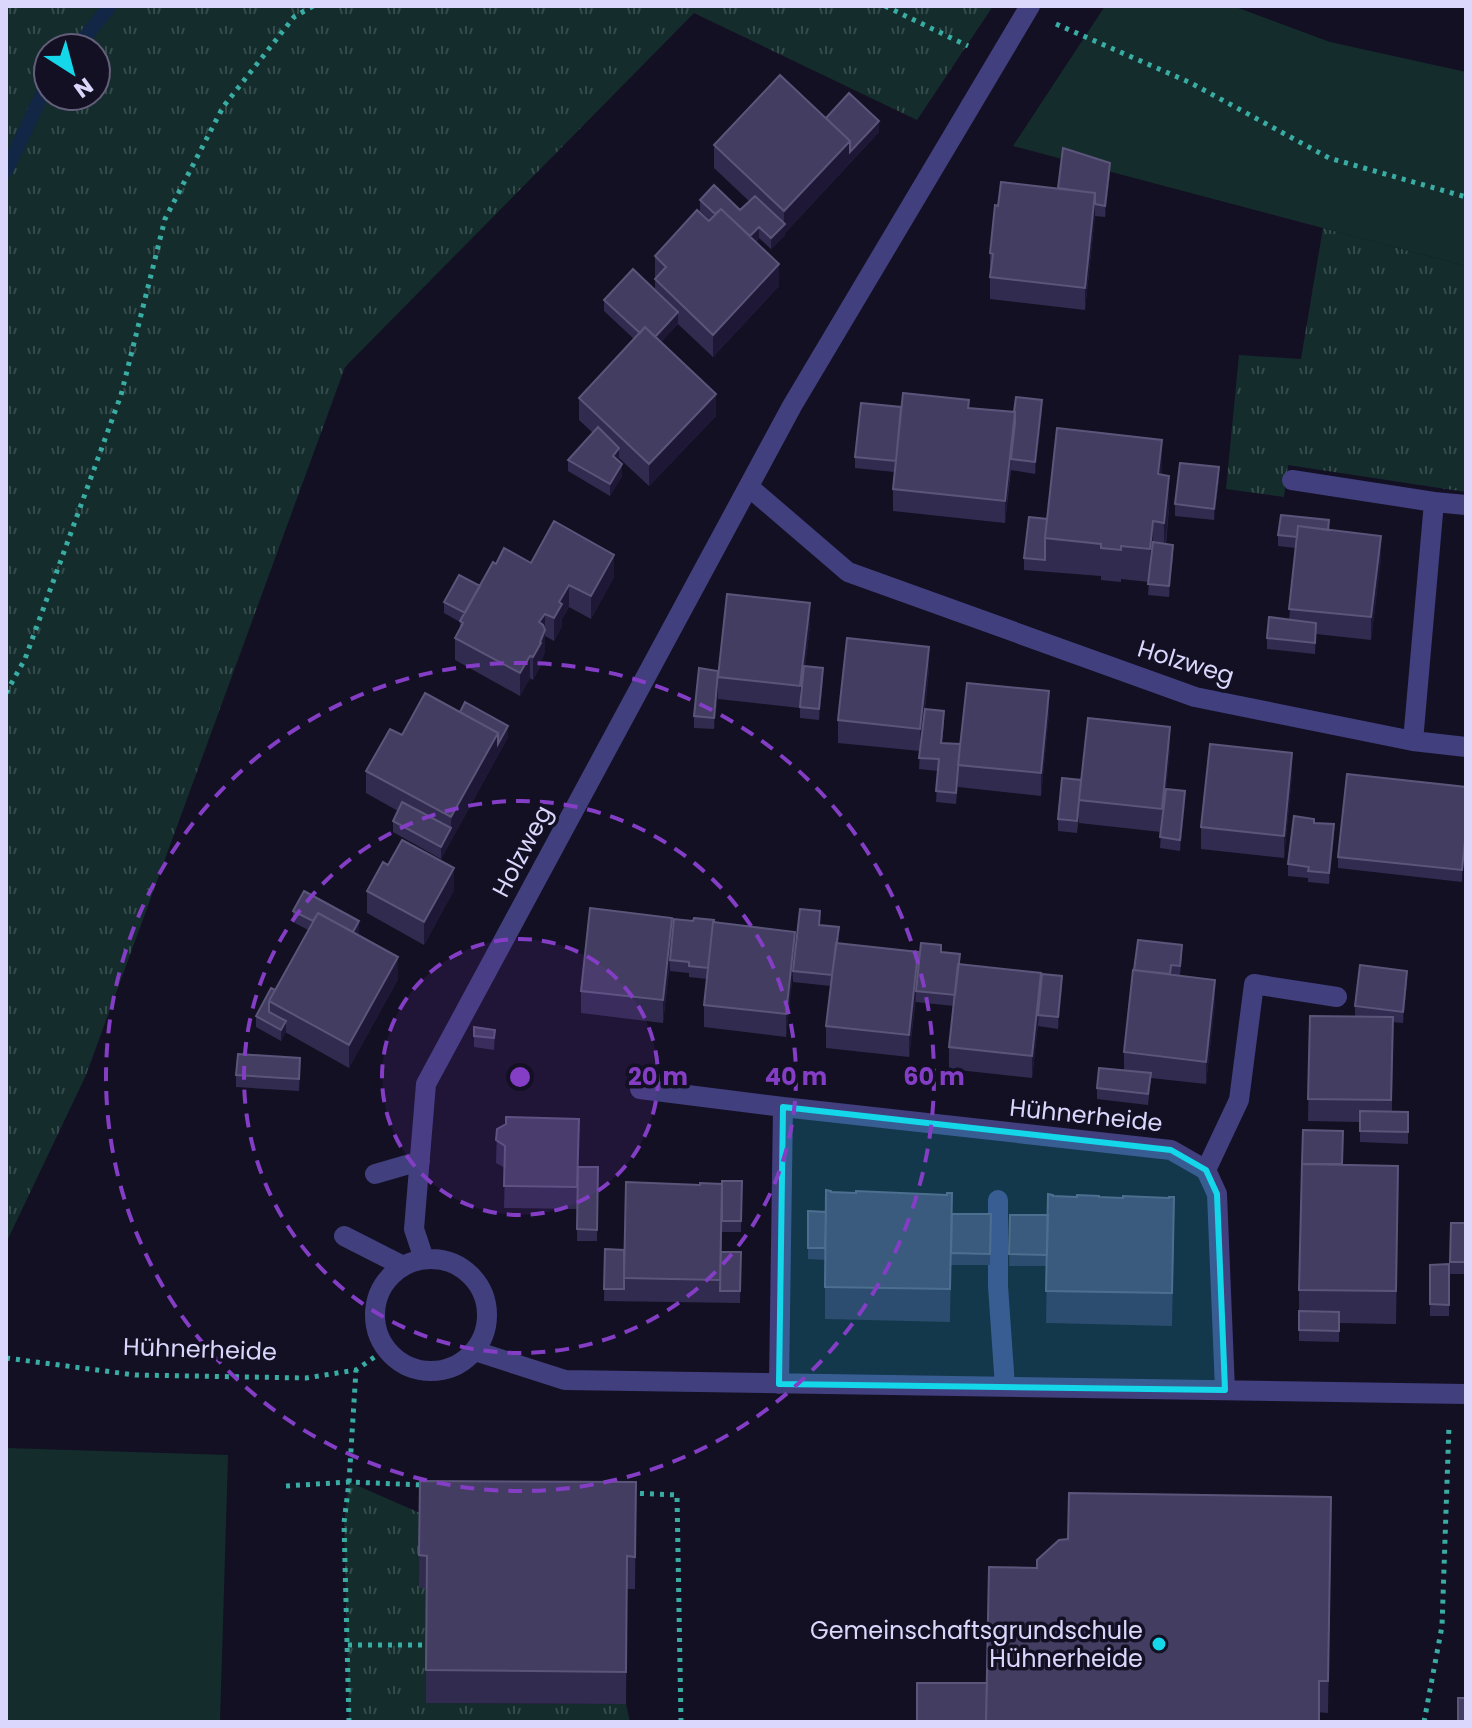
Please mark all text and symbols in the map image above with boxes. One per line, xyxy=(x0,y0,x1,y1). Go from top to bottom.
north arrow xyxy=(32,32,112,112)
text: N xyxy=(68,70,99,105)
street label: Holzweg xyxy=(1134,632,1238,692)
street label: Holzweg xyxy=(484,799,560,903)
text: 20 m xyxy=(628,1060,688,1093)
text: 40 m xyxy=(765,1060,827,1093)
text: 60 m xyxy=(903,1060,965,1093)
centre of rings xyxy=(506,1063,534,1091)
street label: Hühnerheide xyxy=(1008,1091,1164,1139)
street label: Hühnerheide xyxy=(123,1330,277,1368)
place label: Gemeinschaftsgrundschule Hühnerheide xyxy=(810,1614,1143,1675)
marker: Gemeinschaftsgrundschule Hühnerheide xyxy=(1150,1635,1168,1653)

